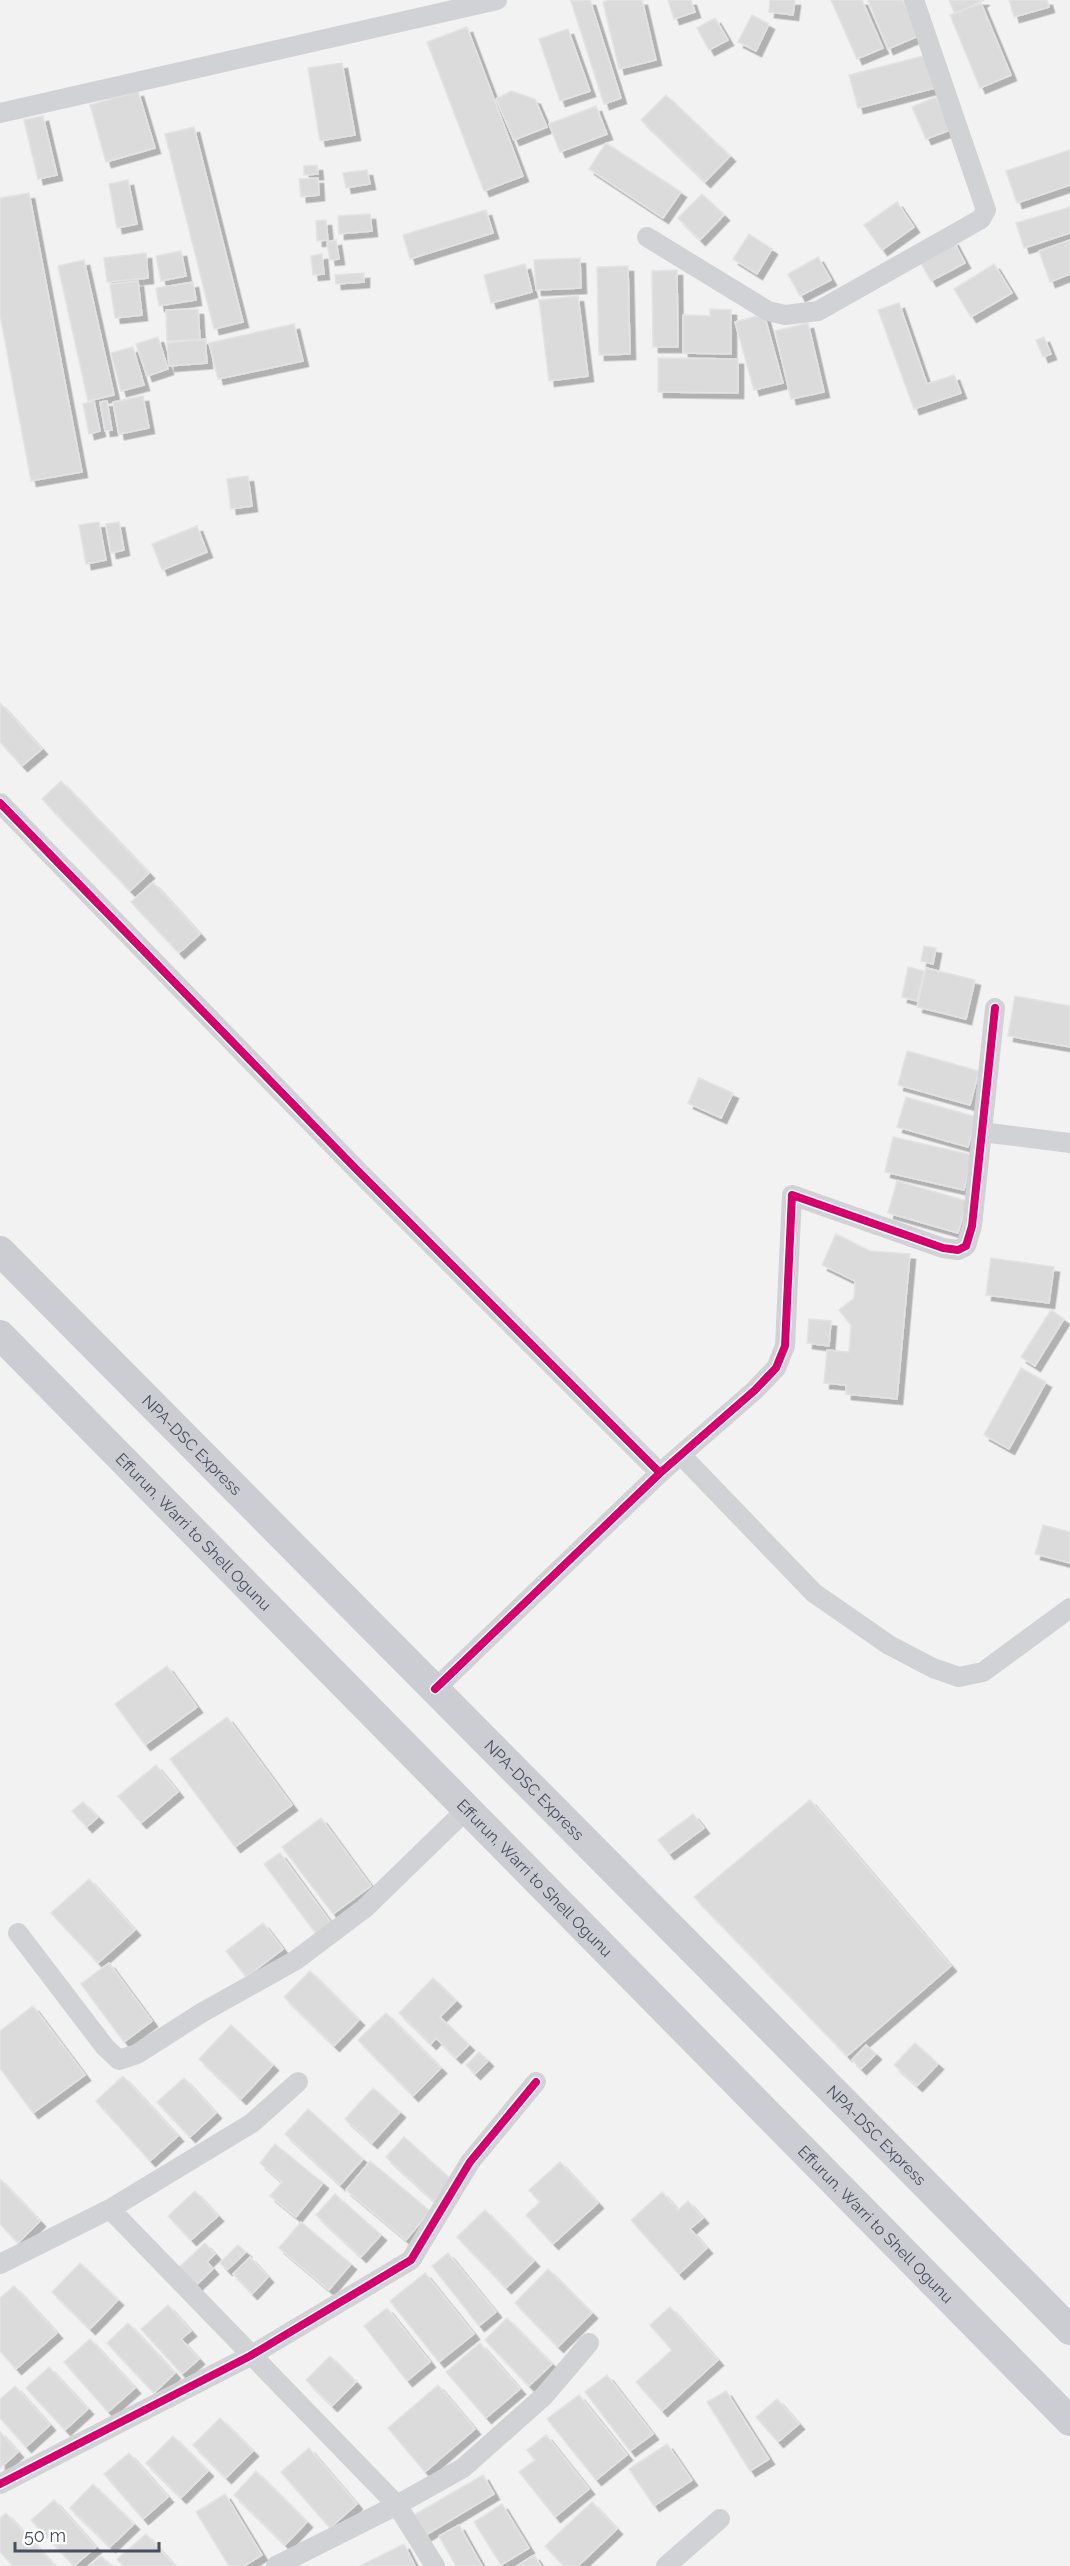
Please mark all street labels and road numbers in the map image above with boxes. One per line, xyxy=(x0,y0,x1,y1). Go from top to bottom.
street label: NPA-DSC Express xyxy=(138,1391,246,1499)
street label: Effurun, Warri to Shell Ogunu xyxy=(112,1449,275,1615)
street label: NPA-DSC Express xyxy=(480,1736,588,1844)
street label: Effurun, Warri to Shell Ogunu xyxy=(453,1795,616,1961)
street label: NPA-DSC Express xyxy=(823,2081,930,2190)
street label: Effurun, Warri to Shell Ogunu xyxy=(794,2142,957,2307)

